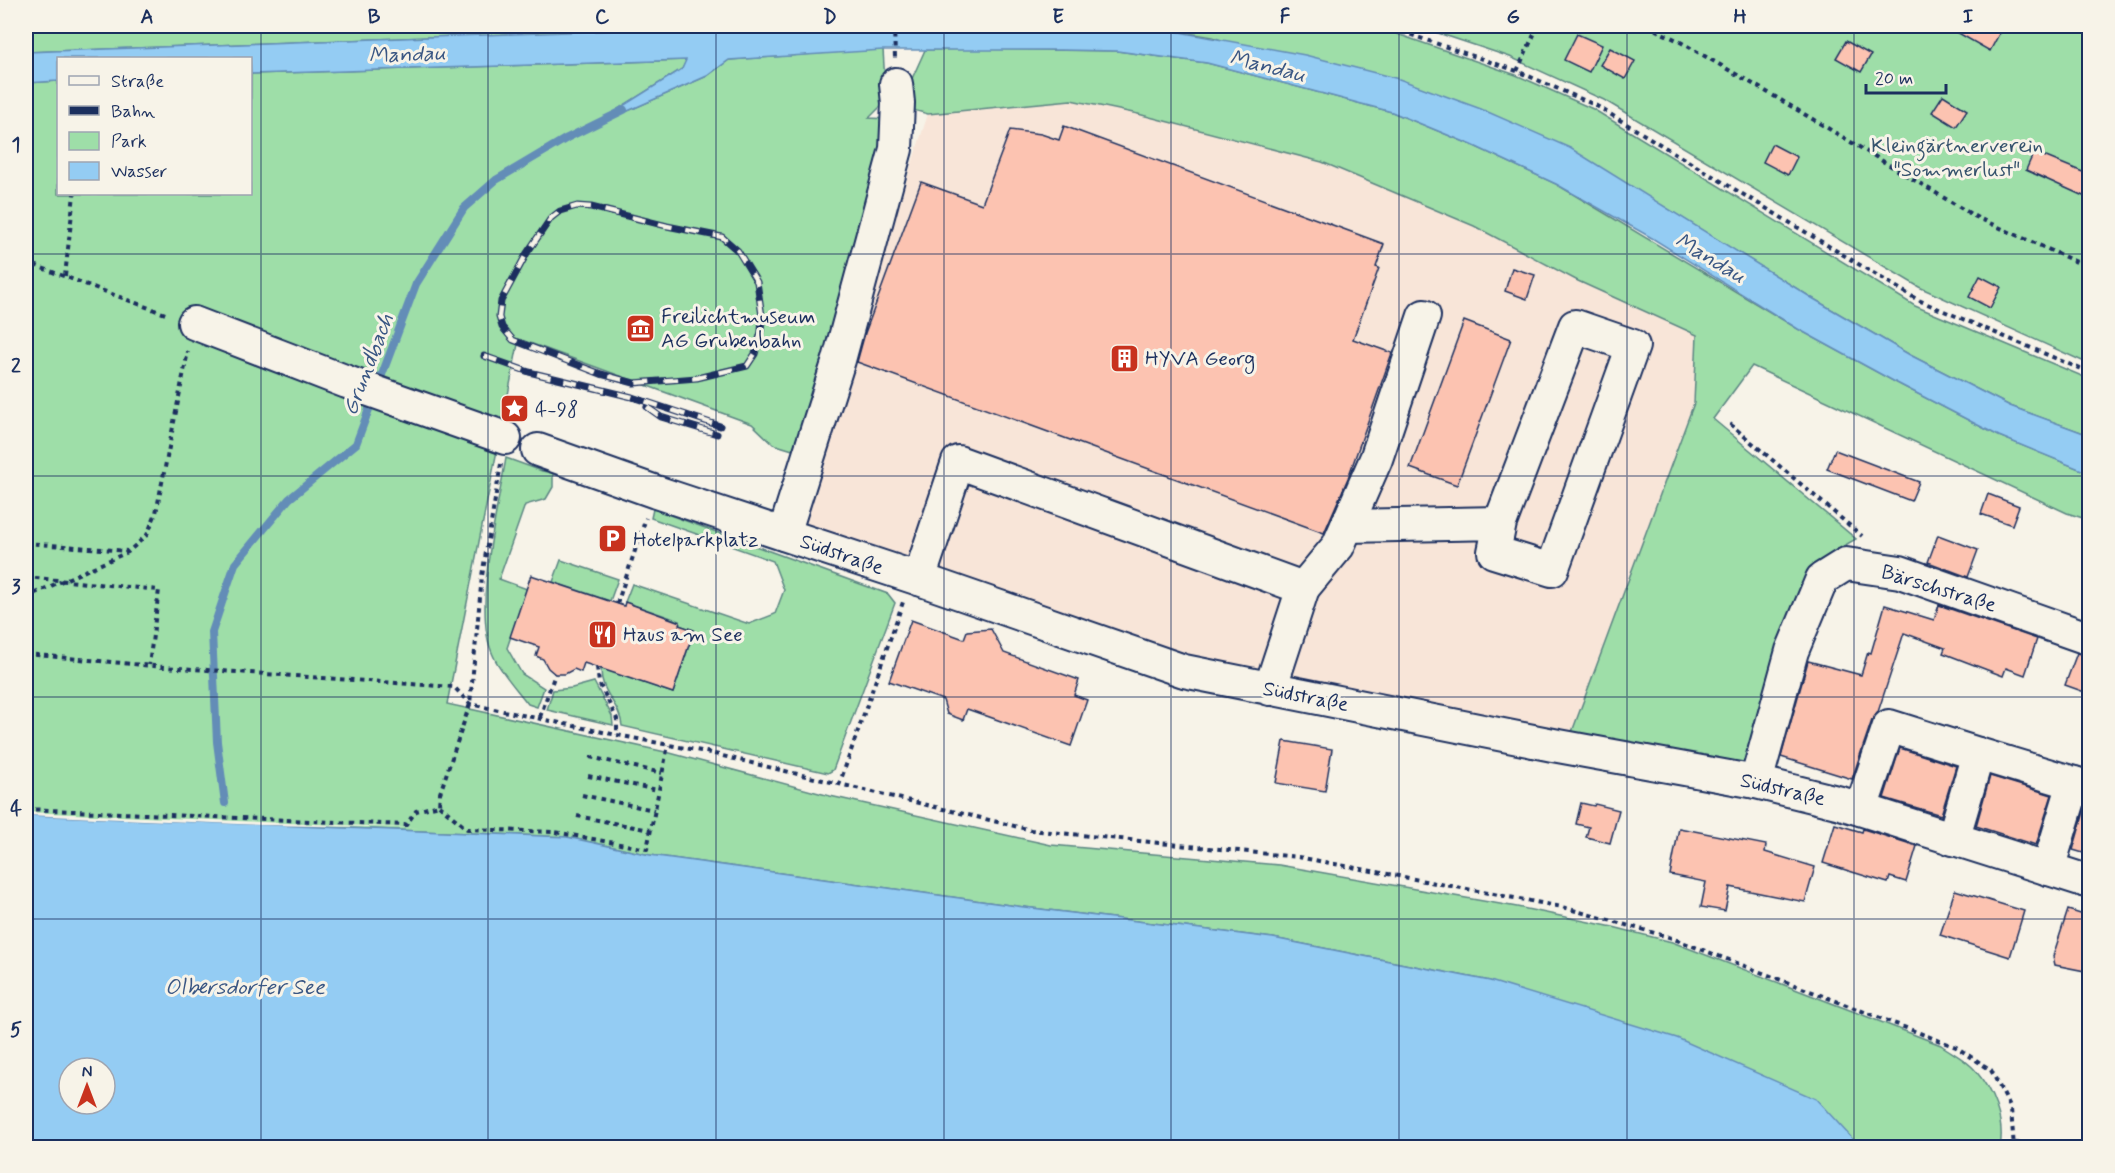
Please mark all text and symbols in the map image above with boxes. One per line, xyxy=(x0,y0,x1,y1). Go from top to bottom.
text: A xyxy=(140,4,154,31)
text: B xyxy=(368,4,381,31)
text: C xyxy=(595,4,610,31)
text: D xyxy=(823,4,837,31)
text: E xyxy=(1052,4,1064,31)
text: F xyxy=(1280,4,1291,31)
text: G xyxy=(1506,4,1520,31)
text: H xyxy=(1733,4,1747,31)
text: I xyxy=(1963,4,1973,31)
water label: Mandau xyxy=(368,40,446,70)
water label: Mandau xyxy=(1227,44,1308,90)
legend xyxy=(57,57,252,195)
scale bar xyxy=(1866,57,1946,95)
text: 20 m xyxy=(1875,67,1913,91)
text: Straße xyxy=(111,70,164,94)
text: Bahn xyxy=(111,100,155,124)
text: Park xyxy=(111,130,147,154)
text: 1 xyxy=(12,132,20,159)
park label: Kleingärtnerverein "Sommerlust" xyxy=(1871,132,2043,184)
text: Wasser xyxy=(111,160,168,184)
water label: Mandau xyxy=(1670,227,1750,291)
place label: Freilichtmuseum AG Grubenbahn xyxy=(661,303,815,355)
water label: Grundbach xyxy=(337,310,401,420)
museum icon: Freilichtmuseum AG Grubenbahn xyxy=(624,312,656,344)
building icon: HYVA Georg xyxy=(1108,342,1140,374)
place label: HYVA Georg xyxy=(1145,345,1255,374)
text: 2 xyxy=(11,353,21,380)
place icon: 4-98 xyxy=(498,393,530,425)
place label: 4-98 xyxy=(535,396,578,424)
parking icon: Hotelparkplatz xyxy=(596,523,628,555)
place label: Hotelparkplatz xyxy=(633,526,759,554)
street label: Südstraße xyxy=(796,528,887,582)
street label: Bärschstraße xyxy=(1878,558,2000,620)
text: 3 xyxy=(11,574,21,601)
restaurant icon: Haus am See xyxy=(586,618,618,650)
place label: Haus am See xyxy=(623,621,743,649)
street label: Südstraße xyxy=(1261,675,1351,719)
street label: Südstraße xyxy=(1737,767,1828,813)
text: 4 xyxy=(10,796,22,823)
water label: Olbersdorfer See xyxy=(165,974,326,1002)
text: 5 xyxy=(10,1017,22,1044)
north arrow xyxy=(57,1056,117,1116)
text: N xyxy=(82,1062,92,1083)

